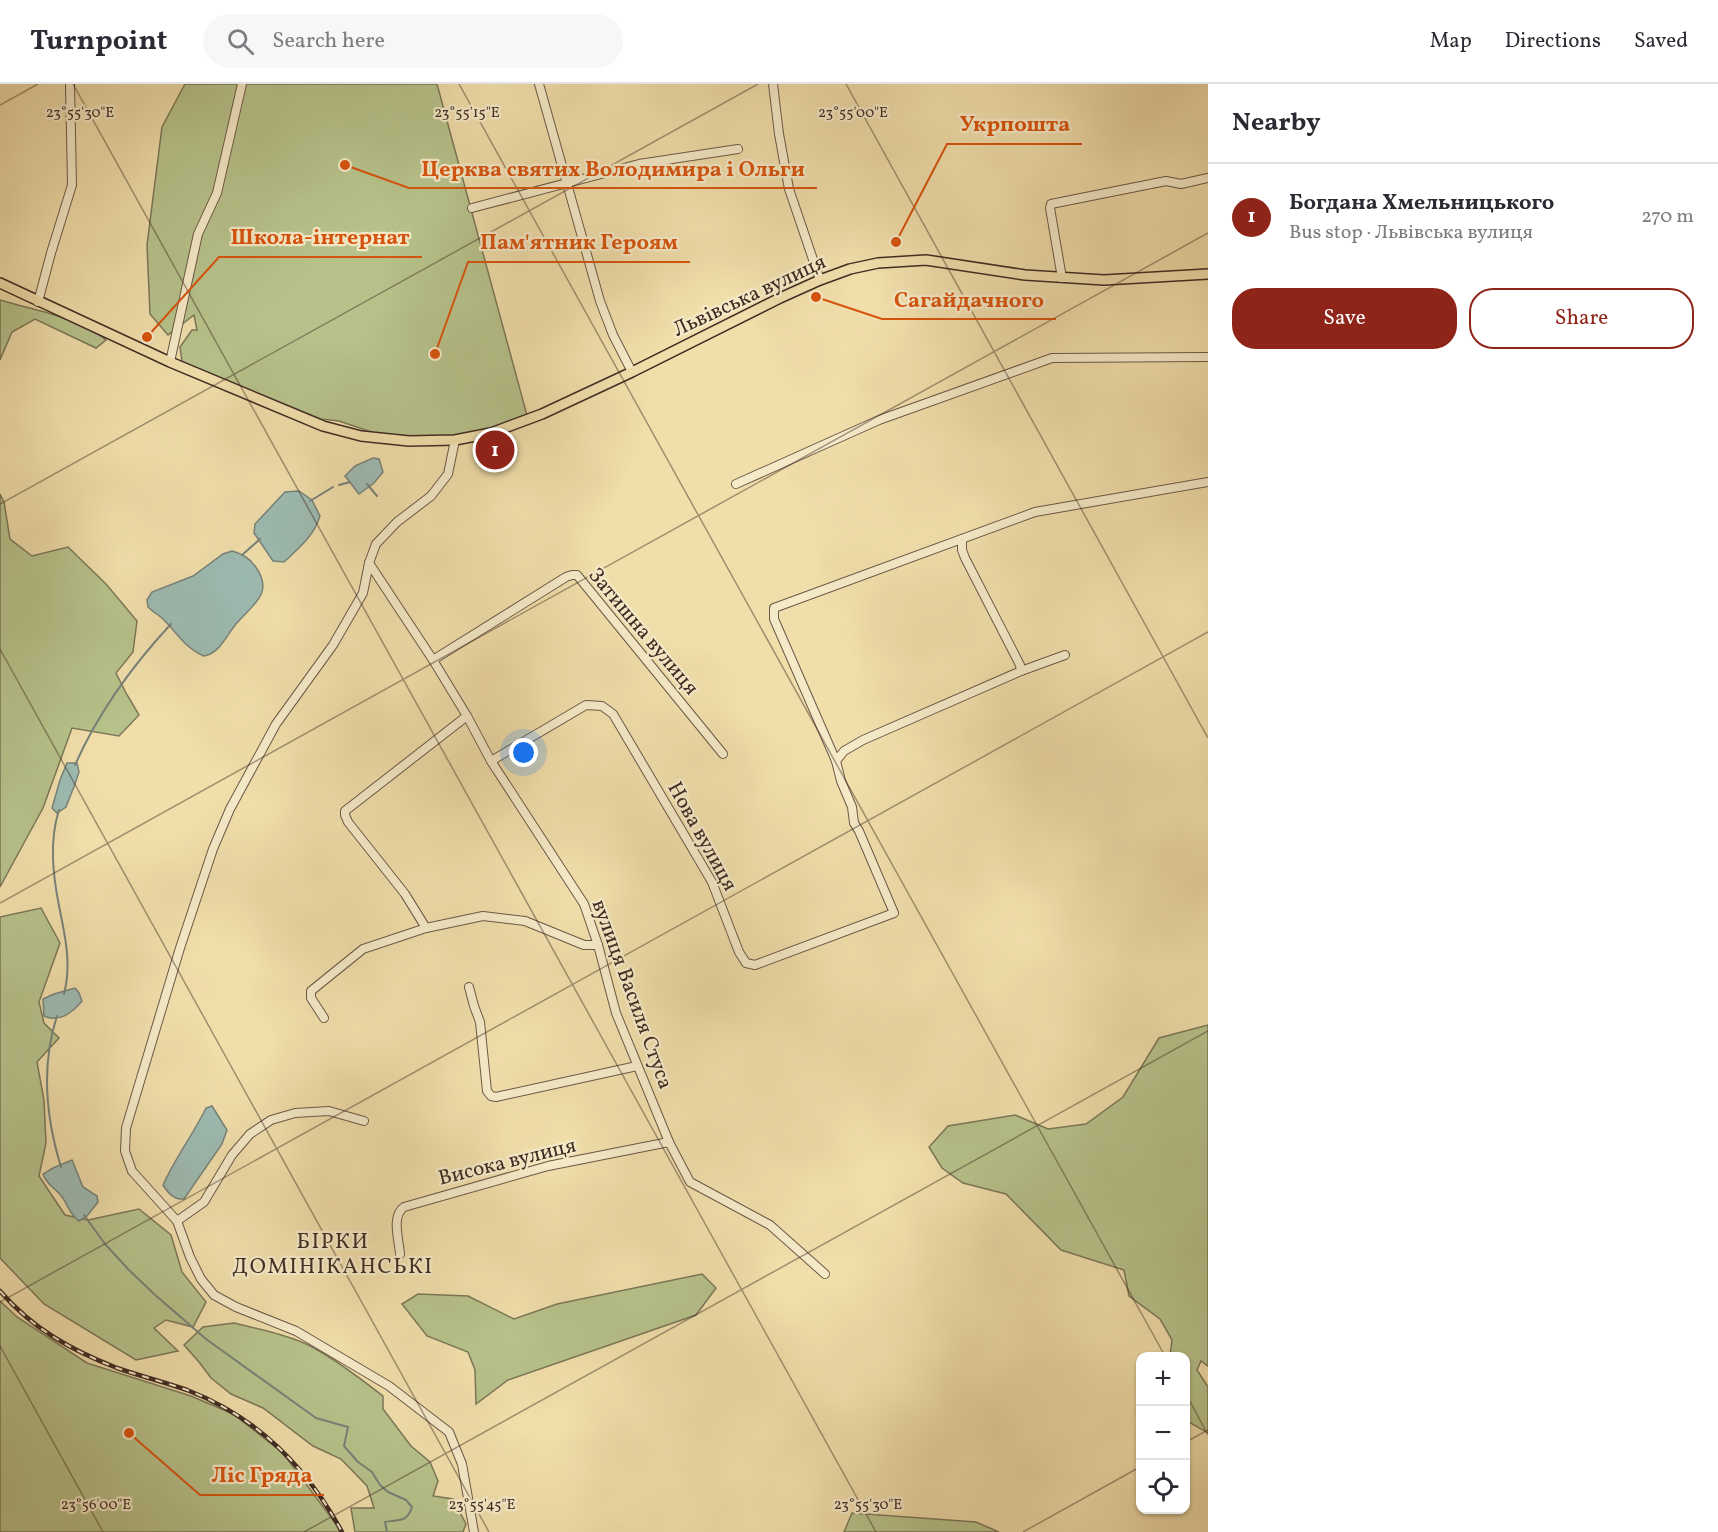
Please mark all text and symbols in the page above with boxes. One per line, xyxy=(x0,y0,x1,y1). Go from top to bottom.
search box xyxy=(203,14,623,68)
text: Turnpoint xyxy=(30,22,167,61)
icon: search xyxy=(224,25,257,58)
text: Search here xyxy=(272,26,385,57)
text: Map xyxy=(1430,27,1472,56)
text: Directions xyxy=(1505,27,1601,56)
text: Saved xyxy=(1634,27,1688,56)
text: 23°55'30"E xyxy=(46,103,114,124)
text: 23°55'15"E xyxy=(434,103,500,124)
text: 23°55'00"E xyxy=(818,103,888,124)
callout: Укрпошта xyxy=(947,104,1082,144)
text: Nearby xyxy=(1232,105,1321,141)
text: Укрпошта xyxy=(960,110,1070,141)
callout: Церква святих Володимира і Ольги xyxy=(409,148,817,188)
text: Церква святих Володимира і Ольги xyxy=(421,155,805,186)
text: Богдана Хмельницького xyxy=(1289,188,1554,219)
text: 1 xyxy=(1247,203,1256,231)
text: 270 m xyxy=(1641,203,1694,231)
callout: Школа-інтернат xyxy=(219,217,422,257)
text: Bus stop · Львівська вулиця xyxy=(1289,219,1533,247)
callout: Пам'ятник Героям xyxy=(468,222,690,262)
text: Школа-інтернат xyxy=(230,223,410,254)
text: Пам'ятник Героям xyxy=(480,228,679,259)
street label: Львівська вулиця xyxy=(668,248,831,345)
callout: Сагайдачного xyxy=(882,279,1056,319)
text: Сагайдачного xyxy=(894,286,1044,317)
button: Save xyxy=(1232,288,1457,349)
button: Share xyxy=(1469,288,1694,349)
pin: 1 xyxy=(476,428,514,472)
street label: Затишна вулиця xyxy=(581,562,705,702)
your location xyxy=(509,738,538,767)
street label: Нова вулиця xyxy=(660,777,744,897)
street label: вулиця Василя Стуса xyxy=(584,896,679,1093)
street label: Висока вулиця xyxy=(435,1131,579,1194)
district label: БІРКИ ДОМІНІКАНСЬКІ xyxy=(232,1227,434,1283)
map controls xyxy=(1136,1352,1190,1514)
button: + xyxy=(1136,1352,1190,1406)
button: − xyxy=(1136,1406,1190,1460)
callout: Ліс Гряда xyxy=(200,1455,324,1495)
button: locate xyxy=(1136,1460,1190,1514)
text: Ліс Гряда xyxy=(212,1461,312,1492)
text: 23°56'00"E xyxy=(61,1495,131,1516)
text: 23°55'45"E xyxy=(449,1495,516,1516)
text: 23°55'30"E xyxy=(834,1495,902,1516)

